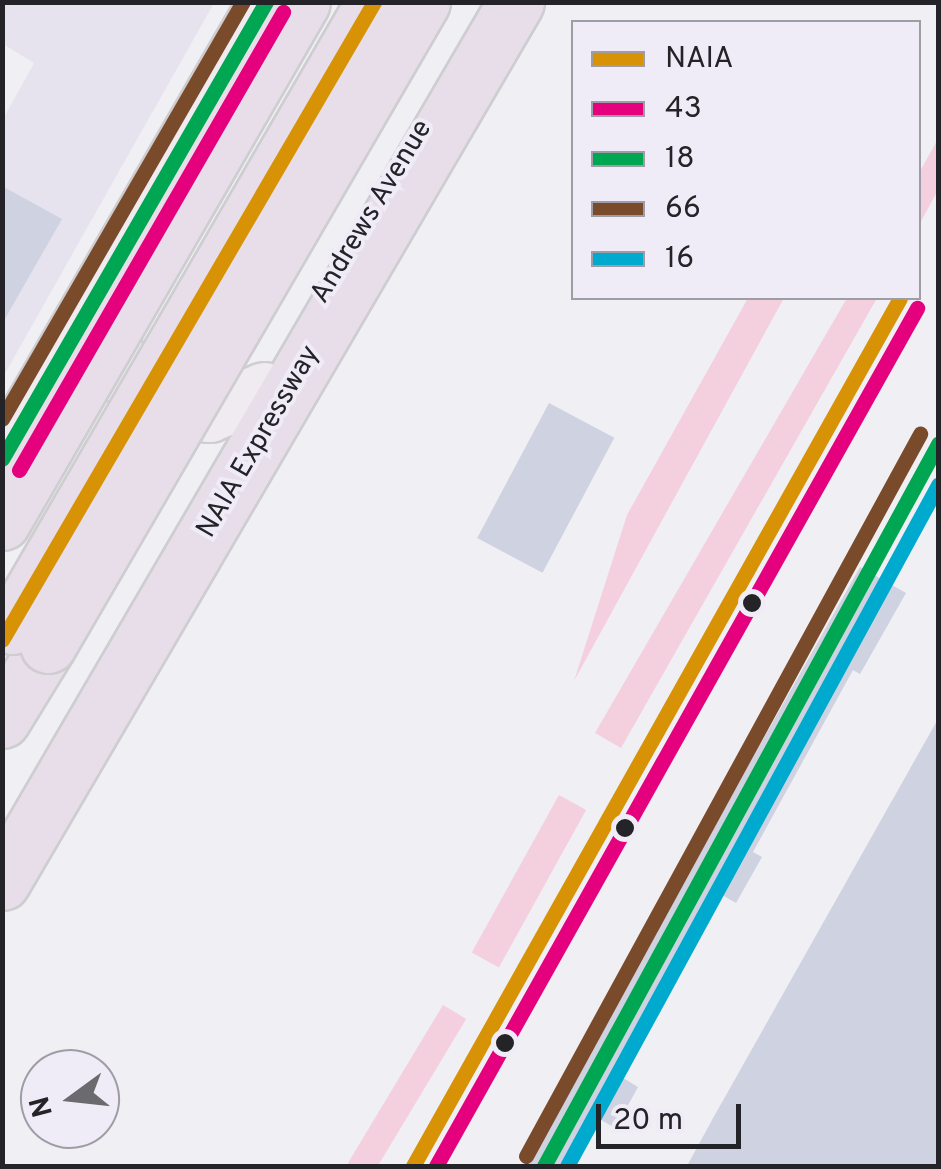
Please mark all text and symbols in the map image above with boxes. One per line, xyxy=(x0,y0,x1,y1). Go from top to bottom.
legend xyxy=(571,20,921,300)
text: NAIA xyxy=(665,41,734,78)
text: 43 xyxy=(665,91,702,128)
street label: Andrews Avenue xyxy=(304,114,440,310)
text: 18 xyxy=(665,141,695,178)
text: 66 xyxy=(665,191,701,228)
text: 16 xyxy=(665,241,694,278)
street label: NAIA Expressway xyxy=(190,339,328,545)
unlabelled marker xyxy=(742,593,762,613)
unlabelled marker xyxy=(615,818,635,838)
unlabelled marker xyxy=(495,1033,515,1053)
north arrow xyxy=(20,1049,120,1149)
scale bar xyxy=(601,1084,746,1146)
text: N xyxy=(23,1092,63,1121)
text: 20 m xyxy=(613,1103,683,1140)

